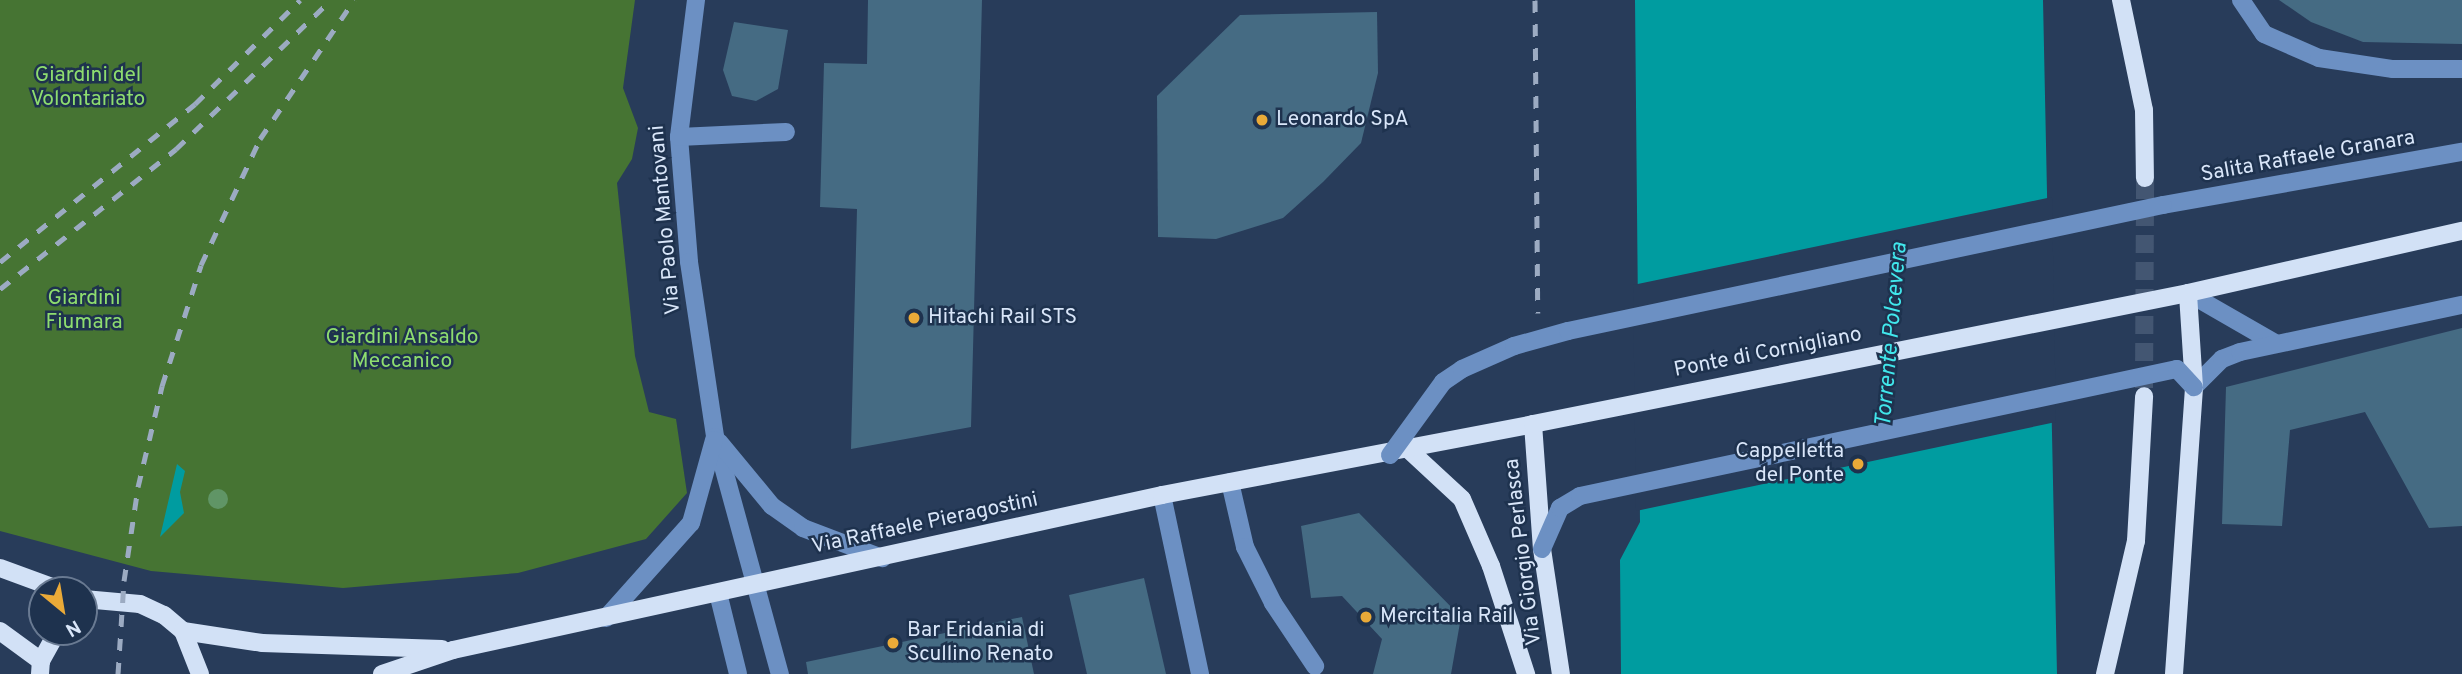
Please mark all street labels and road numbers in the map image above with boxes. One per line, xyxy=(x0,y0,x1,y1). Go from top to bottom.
street label: Via Paolo Mantovani xyxy=(645,124,687,316)
street label: Salita Raffaele Granara xyxy=(2199,126,2417,188)
street label: Ponte di Cornigliano xyxy=(1672,322,1864,384)
street label: Via Giorgio Perlasca xyxy=(1500,457,1548,647)
street label: Via Raffaele Pieragostini xyxy=(810,488,1040,560)

